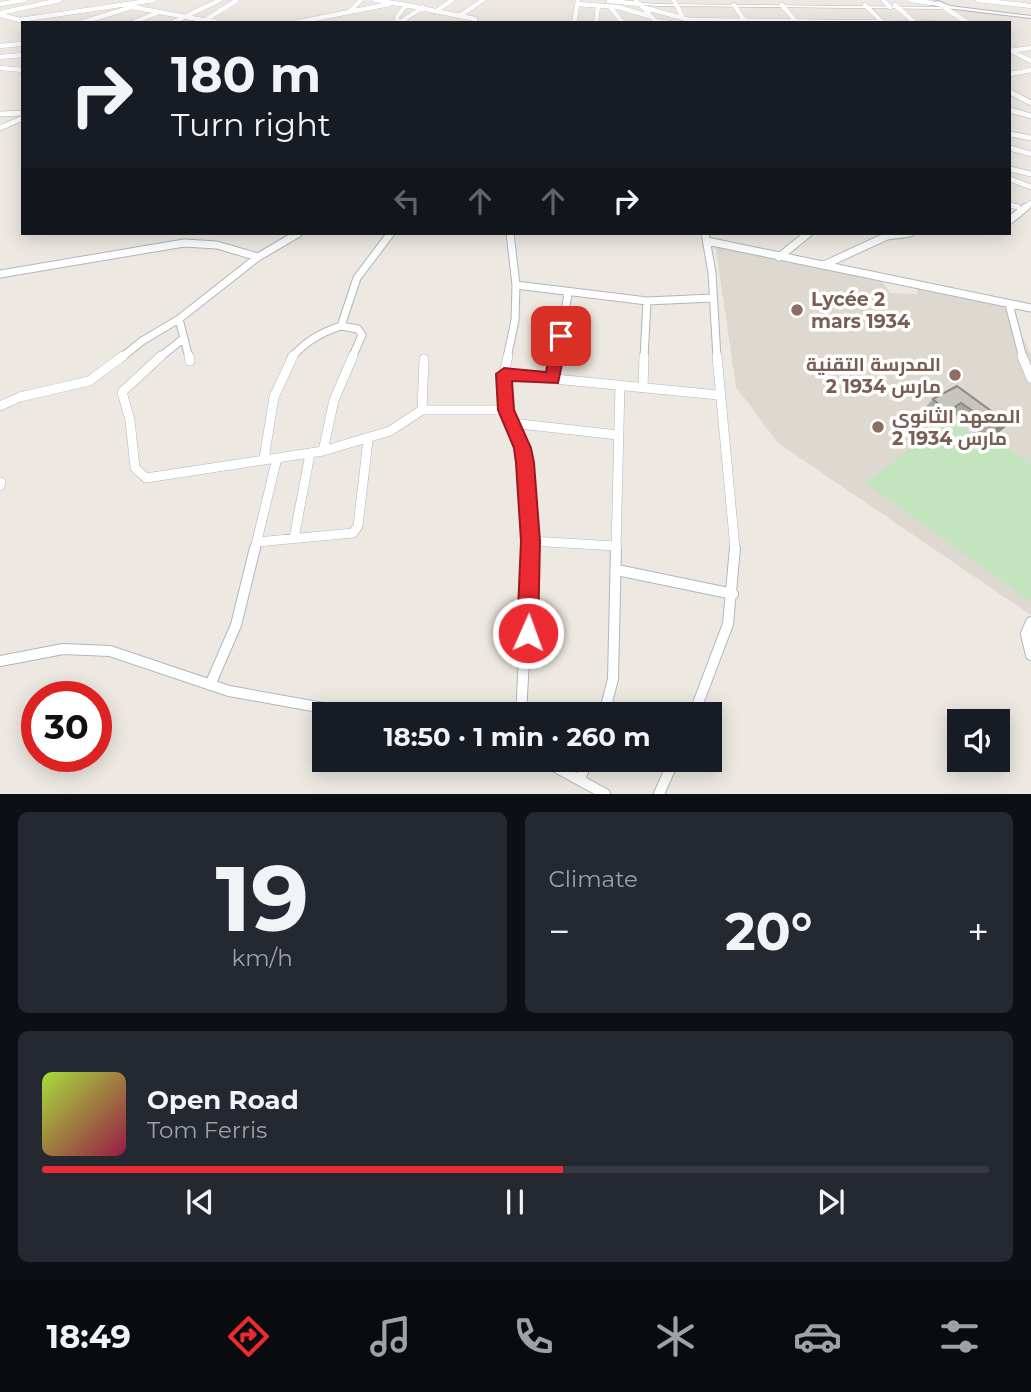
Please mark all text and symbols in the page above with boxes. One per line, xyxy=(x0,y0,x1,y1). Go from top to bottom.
text: 180 m xyxy=(171,45,321,104)
icon: right xyxy=(56,49,147,140)
text: Turn right xyxy=(171,105,331,144)
icon: left xyxy=(388,182,426,220)
icon: ahead xyxy=(461,182,499,220)
icon: ahead xyxy=(534,182,572,220)
icon: right xyxy=(607,182,645,220)
place label: Lycée 2 mars 1934 xyxy=(811,288,910,333)
marker: Lycée 2 mars 1934 xyxy=(789,302,805,318)
pin xyxy=(531,306,591,366)
icon: arrive xyxy=(542,317,580,355)
place label: المدرسة التقنية 2 مارس 1934 xyxy=(806,353,941,398)
marker: المدرسة التقنية 2 مارس 1934 xyxy=(947,367,963,383)
place label: المعهد الثانوي 2 مارس 1934 xyxy=(892,405,1021,450)
marker: المعهد الثانوي 2 مارس 1934 xyxy=(870,419,886,435)
position arrow xyxy=(491,596,565,670)
speed limit sign: 30 xyxy=(21,681,112,772)
map controls xyxy=(947,709,1010,772)
button: sound xyxy=(947,709,1010,772)
text: 18:50 · 1 min · 260 m xyxy=(383,721,651,753)
text: 19 xyxy=(215,843,309,954)
text: Climate xyxy=(549,865,638,893)
text: 20° xyxy=(725,900,813,963)
text: − xyxy=(549,908,570,955)
text: + xyxy=(967,908,989,955)
text: km/h xyxy=(232,944,293,972)
text: Open Road xyxy=(147,1084,299,1116)
text: Tom Ferris xyxy=(147,1116,267,1144)
icon: previous xyxy=(181,1183,219,1221)
icon: pause xyxy=(496,1183,534,1221)
icon: next xyxy=(812,1183,850,1221)
icon: directions xyxy=(224,1312,273,1361)
icon: music xyxy=(366,1312,415,1361)
icon: phone xyxy=(509,1312,558,1361)
icon: climate xyxy=(651,1312,700,1361)
icon: car xyxy=(793,1312,842,1361)
icon: filters xyxy=(935,1312,984,1361)
text: 18:49 xyxy=(47,1317,131,1356)

